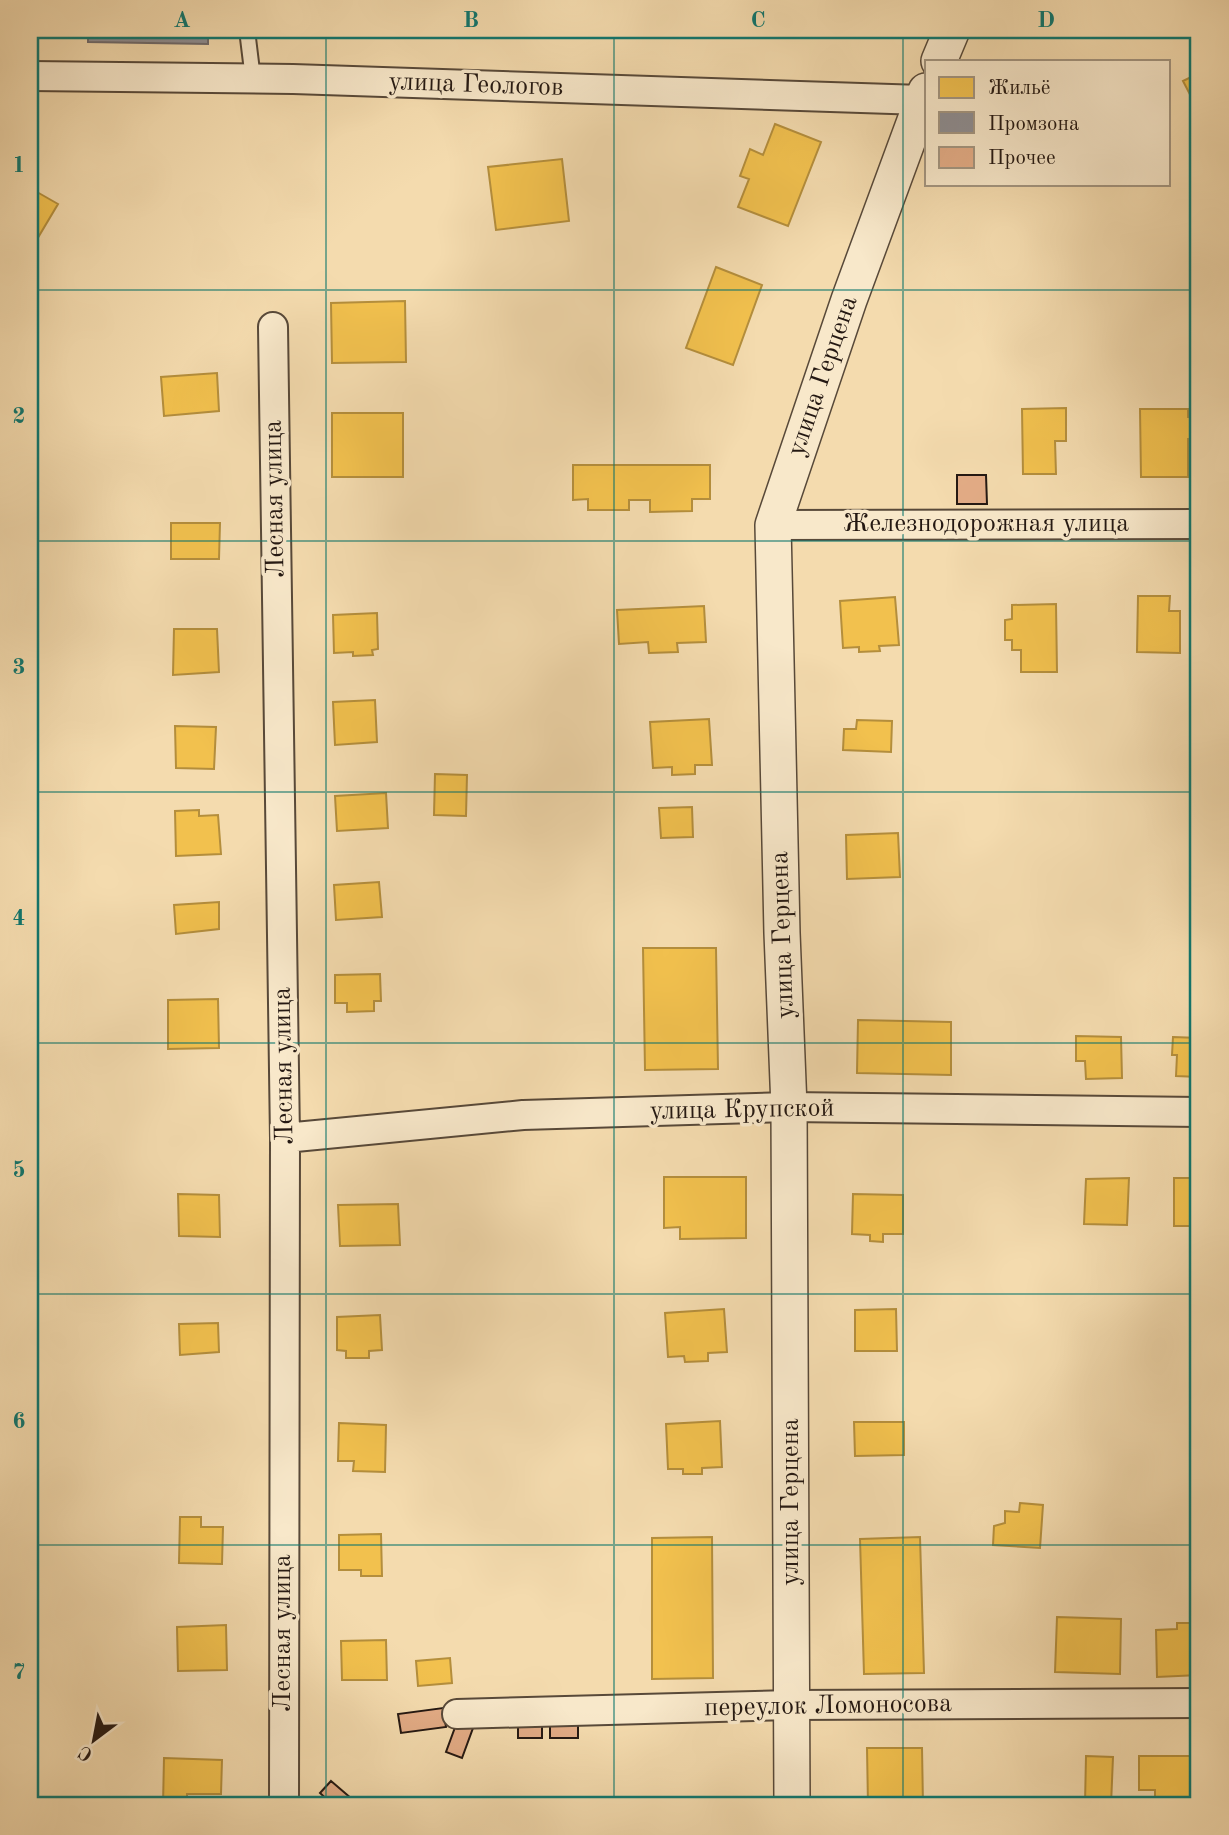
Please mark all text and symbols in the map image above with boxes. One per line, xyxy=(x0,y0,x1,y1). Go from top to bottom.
text: A xyxy=(173,9,191,32)
text: B xyxy=(463,9,479,32)
text: C xyxy=(750,9,766,32)
text: D xyxy=(1037,9,1055,32)
legend xyxy=(925,60,1170,186)
street label: улица Геологов xyxy=(388,69,564,101)
text: Жильё xyxy=(988,78,1051,99)
text: Промзона xyxy=(988,114,1079,135)
text: Прочее xyxy=(988,148,1056,169)
text: 1 xyxy=(12,154,26,177)
street label: улица Герцена xyxy=(783,292,863,459)
text: 2 xyxy=(12,405,26,428)
street label: Лесная улица xyxy=(261,420,289,578)
street label: Железнодорожная улица xyxy=(843,511,1129,537)
text: 3 xyxy=(12,656,26,679)
street label: улица Герцена xyxy=(767,851,799,1019)
text: 4 xyxy=(12,907,26,930)
street label: Лесная улица xyxy=(270,987,298,1145)
street label: улица Крупской xyxy=(649,1095,835,1125)
text: 5 xyxy=(12,1159,26,1182)
text: 6 xyxy=(12,1410,26,1433)
street label: улица Герцена xyxy=(778,1418,804,1586)
street label: Лесная улица xyxy=(270,1554,296,1712)
text: 7 xyxy=(12,1661,26,1684)
street label: переулок Ломоносова xyxy=(704,1691,952,1721)
north arrow xyxy=(60,1706,130,1776)
text: С xyxy=(76,1741,97,1764)

